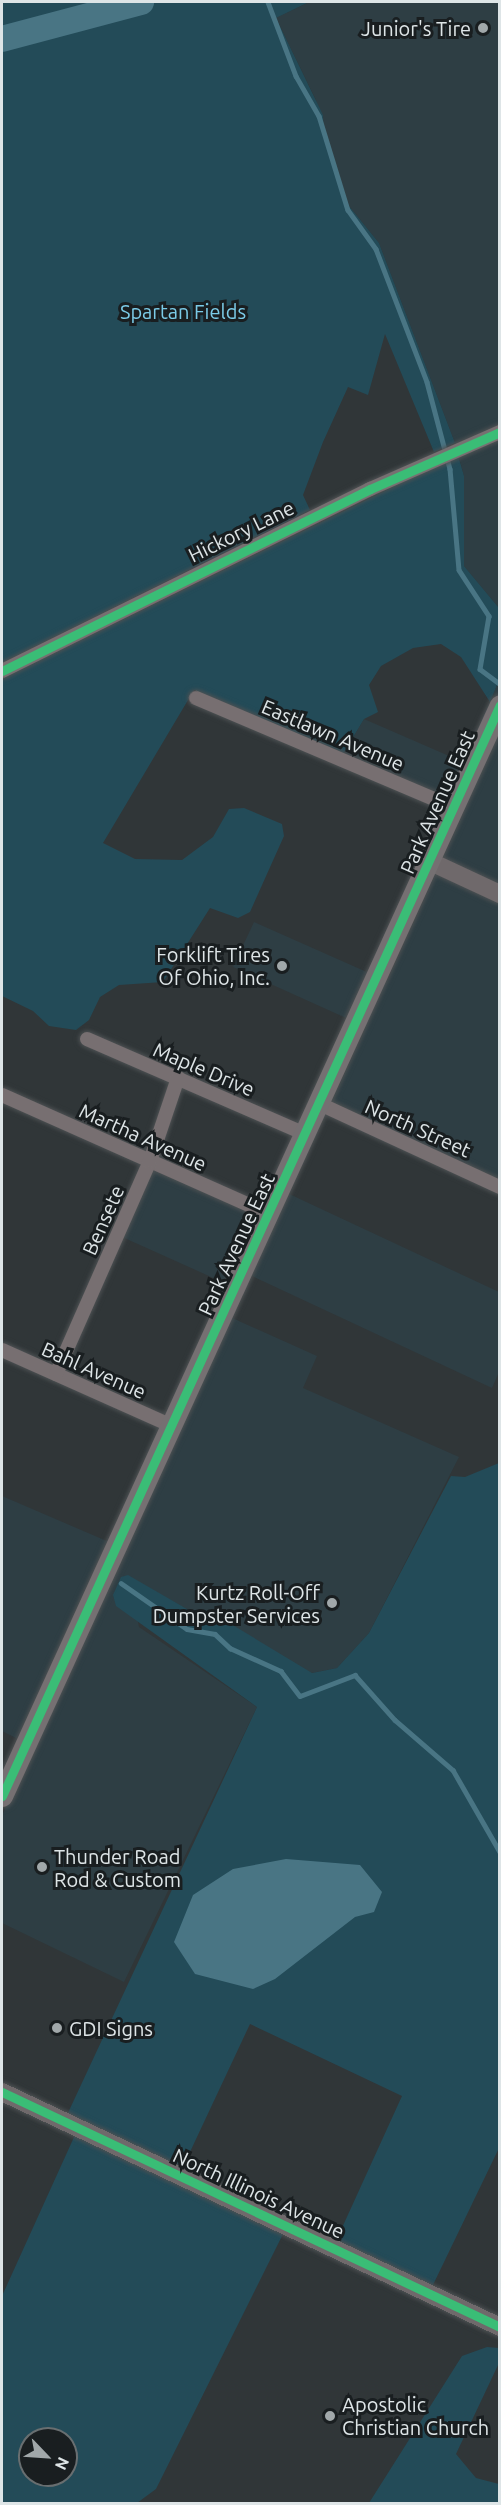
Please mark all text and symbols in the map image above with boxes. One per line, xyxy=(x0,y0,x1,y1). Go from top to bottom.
place label: Junior's Tire xyxy=(361,16,471,40)
marker: Junior's Tire xyxy=(476,21,490,35)
park label: Spartan Fields xyxy=(120,299,246,323)
street label: Hickory Lane xyxy=(184,495,298,567)
street label: Eastlawn Avenue xyxy=(258,694,408,776)
street label: Park Avenue East xyxy=(395,727,479,877)
place label: Forklift Tires Of Ohio, Inc. xyxy=(156,942,270,989)
marker: Forklift Tires Of Ohio, Inc. xyxy=(275,959,289,973)
street label: Maple Drive xyxy=(150,1037,258,1101)
street label: North Street xyxy=(361,1094,475,1162)
street label: Martha Avenue xyxy=(76,1098,210,1176)
street label: Park Avenue East xyxy=(193,1169,279,1319)
street label: Bensete xyxy=(77,1181,129,1259)
street label: Bahl Avenue xyxy=(38,1336,150,1404)
place label: Kurtz Roll-Off Dumpster Services xyxy=(153,1580,320,1627)
marker: Kurtz Roll-Off Dumpster Services xyxy=(325,1596,339,1610)
place label: Thunder Road Rod & Custom xyxy=(54,1844,181,1891)
marker: Thunder Road Rod & Custom xyxy=(35,1860,49,1874)
place label: GDI Signs xyxy=(69,2016,153,2040)
marker: GDI Signs xyxy=(50,2021,64,2035)
street label: North Illinois Avenue xyxy=(169,2143,349,2243)
place label: Apostolic Christian Church xyxy=(342,2392,489,2439)
marker: Apostolic Christian Church xyxy=(323,2409,337,2423)
north arrow xyxy=(18,2427,78,2487)
text: N xyxy=(52,2455,73,2473)

